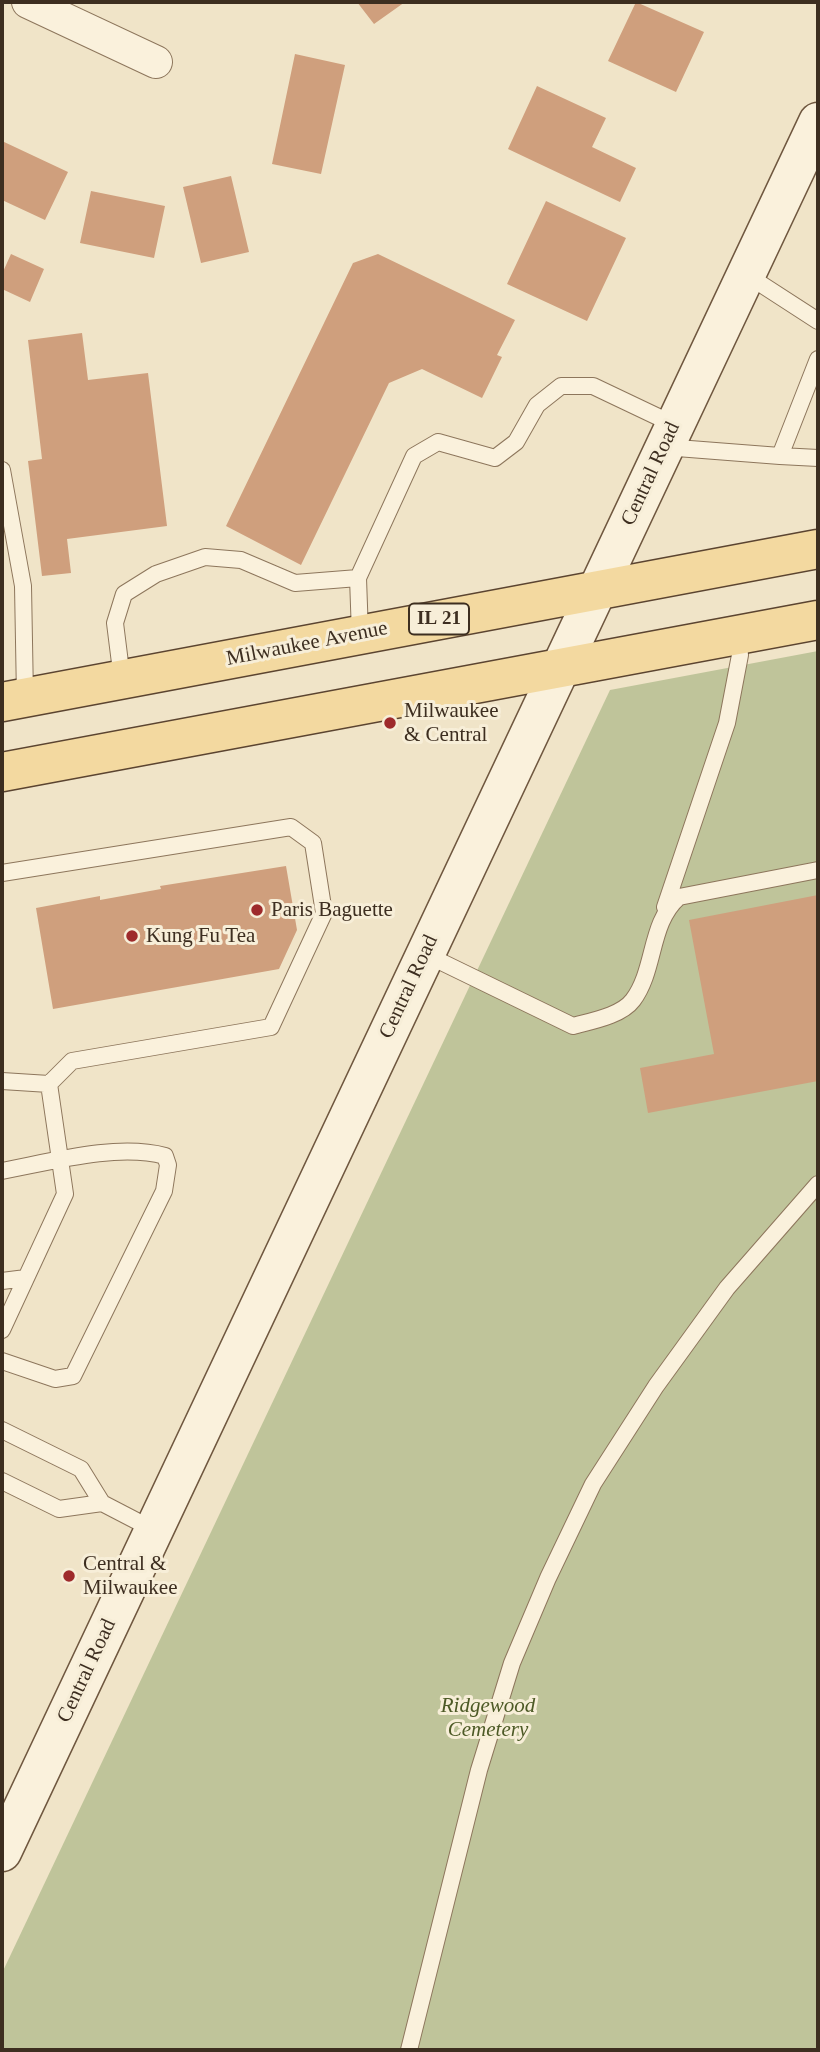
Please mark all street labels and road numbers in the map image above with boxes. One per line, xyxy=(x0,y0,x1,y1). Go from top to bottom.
street label: Central Road xyxy=(616,418,686,530)
road number: IL 21 xyxy=(409,604,469,634)
street label: Milwaukee Avenue xyxy=(224,616,390,672)
street label: Central Road xyxy=(374,931,444,1043)
street label: Central Road xyxy=(52,1615,122,1727)

